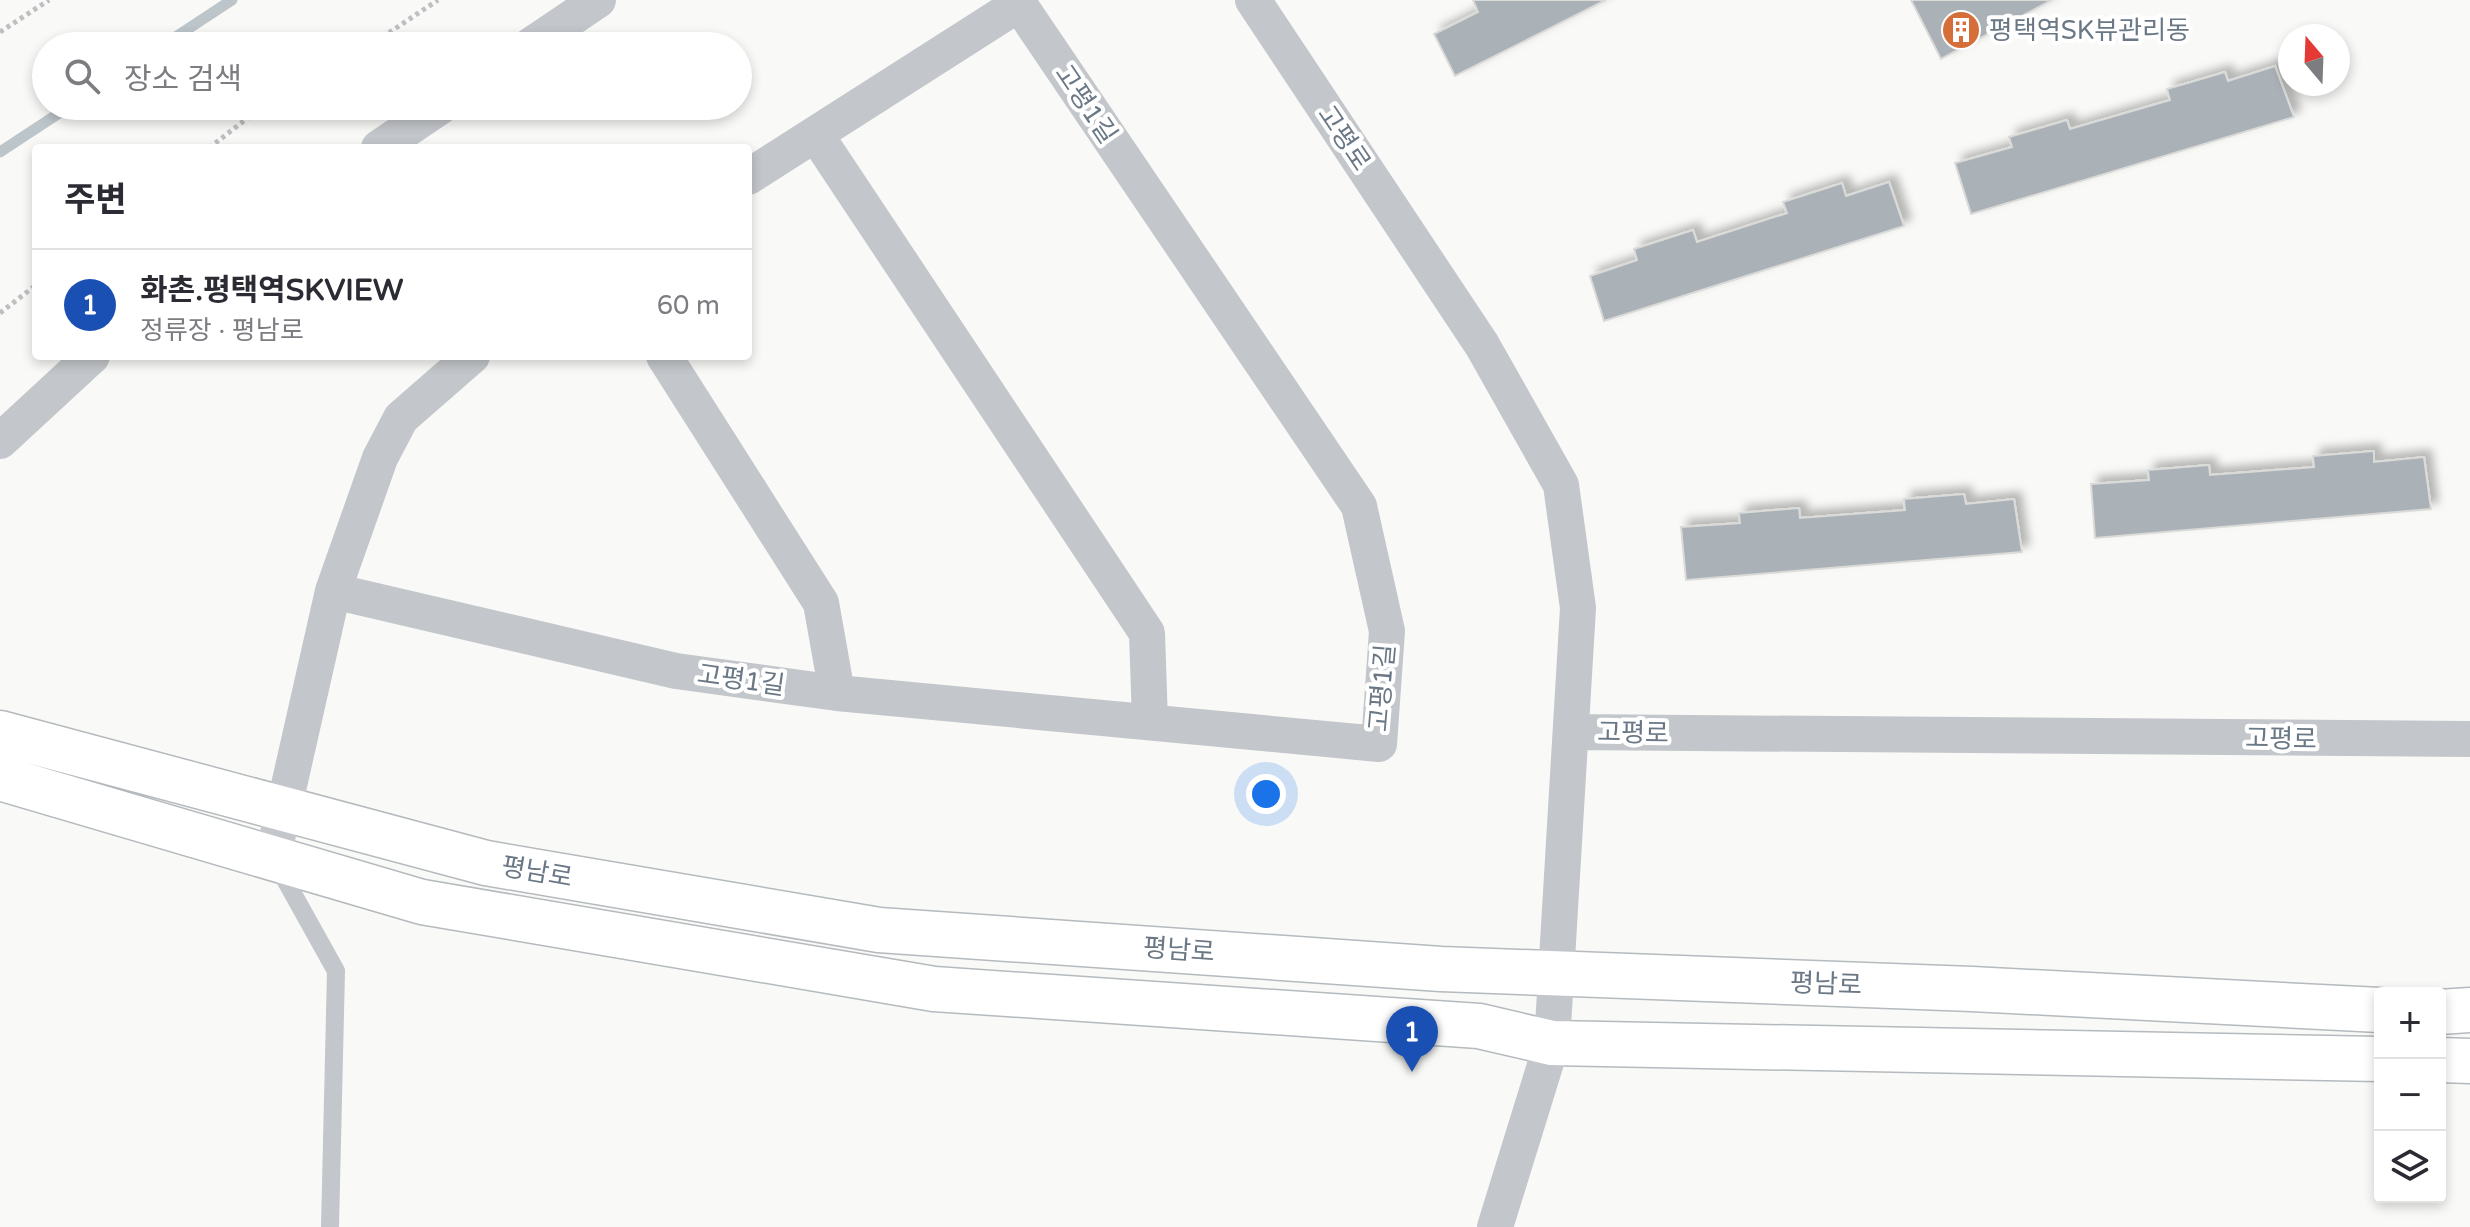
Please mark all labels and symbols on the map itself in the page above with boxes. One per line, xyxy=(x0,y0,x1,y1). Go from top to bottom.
building icon: 평택역SK뷰관리동 xyxy=(1940,9,1982,51)
place label: 평택역SK뷰관리동 xyxy=(1989,15,2190,46)
north arrow xyxy=(2278,24,2350,96)
street label: 고평1길 xyxy=(1049,59,1123,149)
street label: 고평로 xyxy=(1311,100,1377,176)
street label: 고평1길 xyxy=(1363,643,1401,733)
street label: 고평1길 xyxy=(695,659,787,701)
street label: 고평로 xyxy=(1597,717,1669,749)
street label: 고평로 xyxy=(2245,723,2317,755)
your location xyxy=(1246,774,1286,814)
street label: 평남로 xyxy=(499,851,575,893)
street label: 평남로 xyxy=(1142,932,1216,968)
street label: 평남로 xyxy=(1790,967,1862,1001)
pin: 1 xyxy=(1386,1006,1438,1072)

